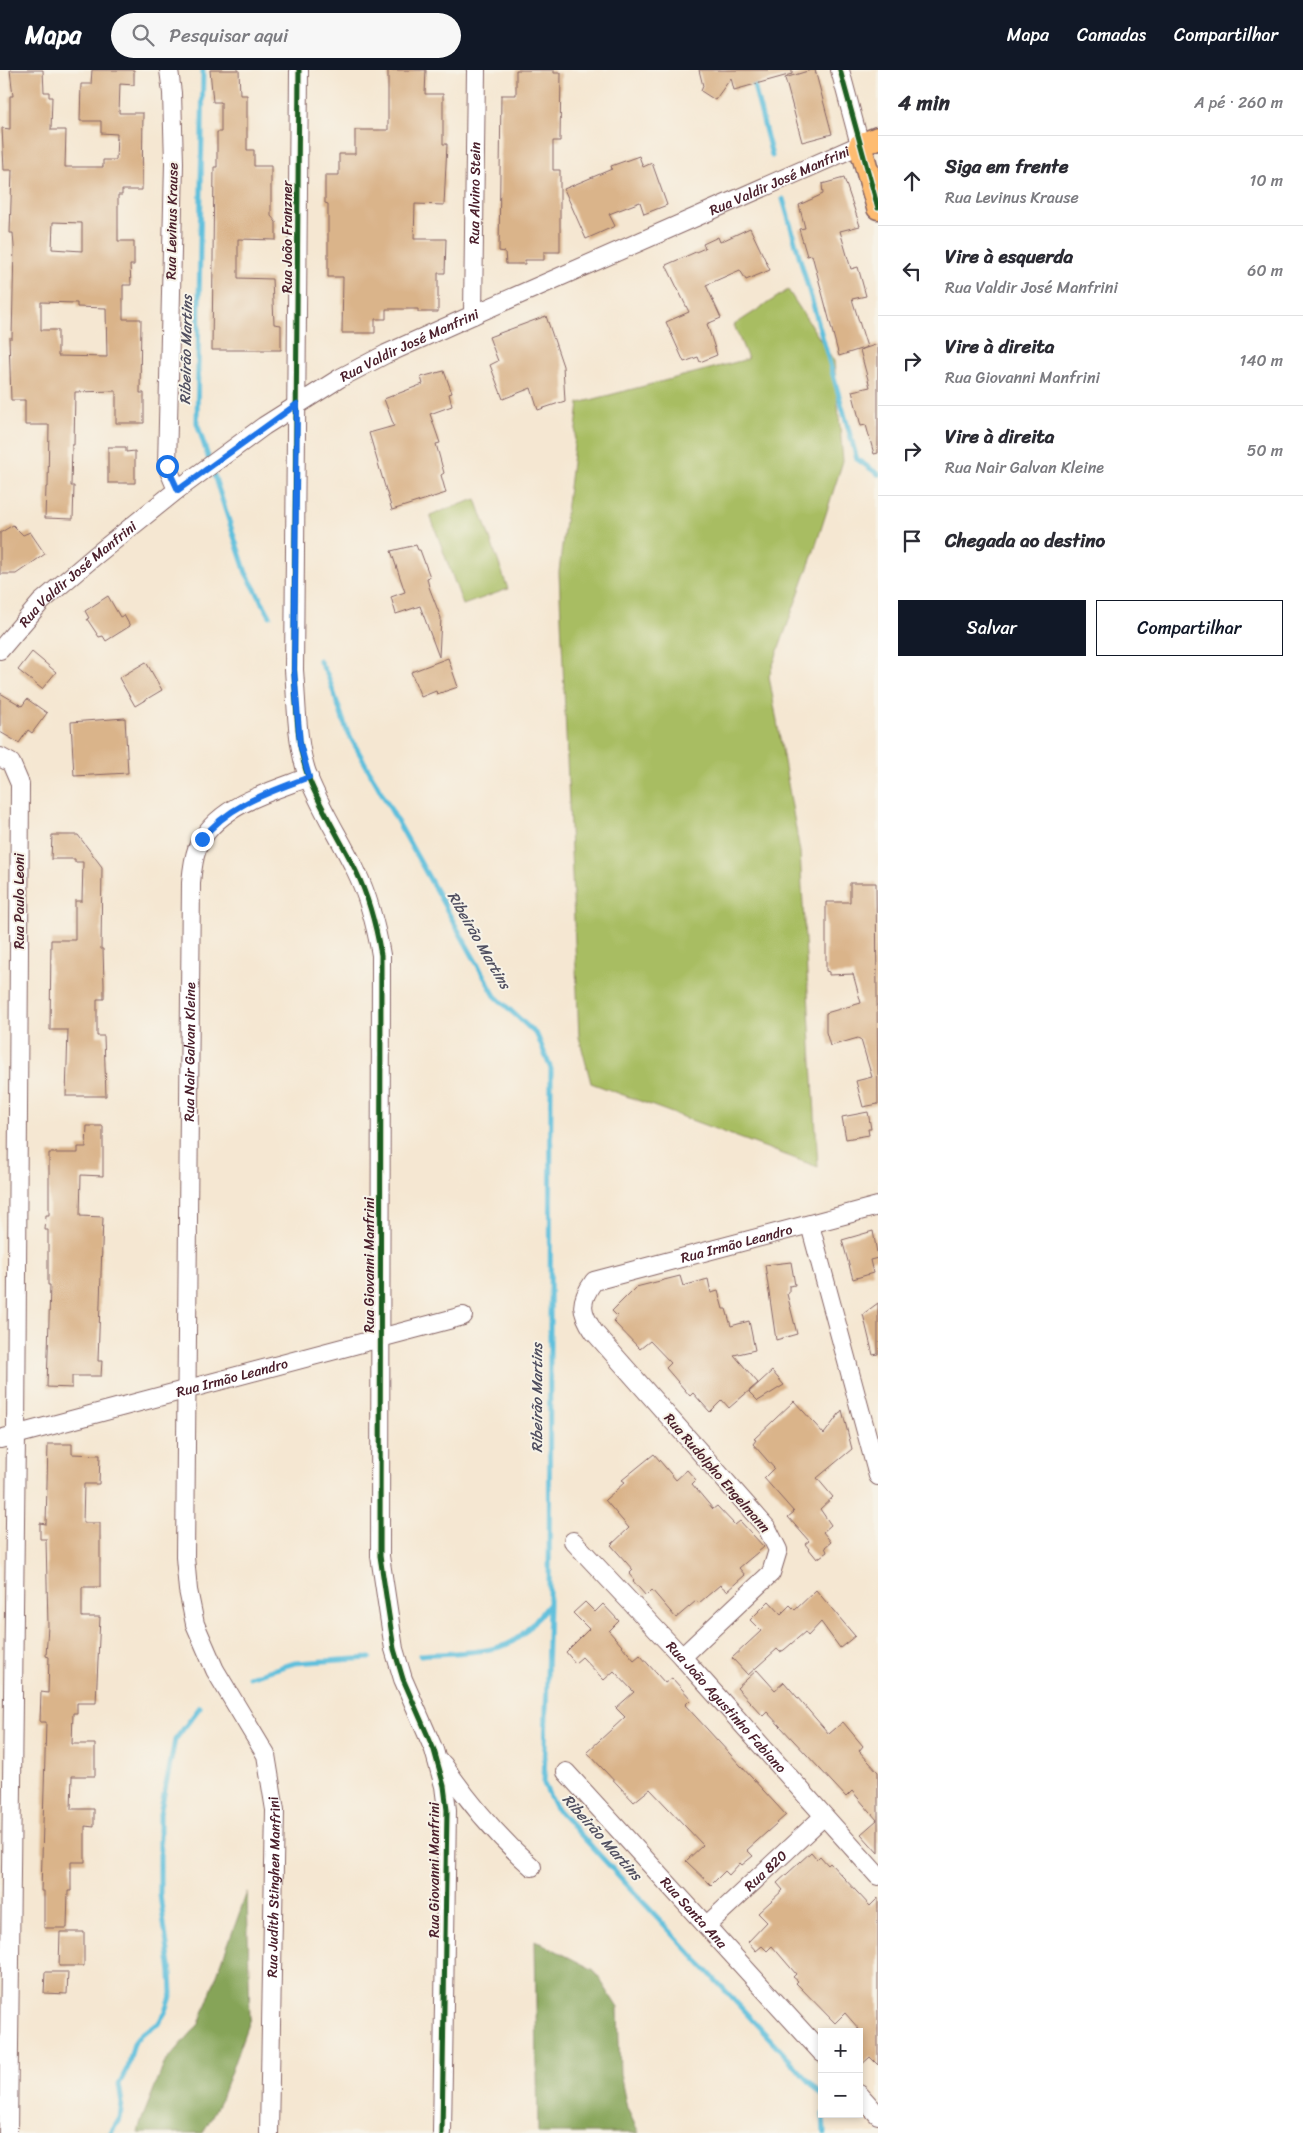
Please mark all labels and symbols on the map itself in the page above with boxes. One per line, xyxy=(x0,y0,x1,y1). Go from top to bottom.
street label: Rua Valdir José Manfrini xyxy=(705,138,855,222)
street label: Rua Alvino Stein xyxy=(461,141,488,244)
street label: Rua Levinus Krause xyxy=(158,162,186,280)
street label: Rua João Franzner xyxy=(275,179,300,293)
water label: Ribeirão Martins xyxy=(172,293,200,405)
street label: Rua Valdir José Manfrini xyxy=(335,301,484,389)
route start xyxy=(156,455,179,478)
street label: Rua Valdir José Manfrini xyxy=(12,514,143,633)
route end xyxy=(191,828,214,851)
street label: Rua Paulo Leoni xyxy=(7,852,32,949)
water label: Ribeirão Martins xyxy=(440,886,519,995)
street label: Rua Nair Galvan Kleine xyxy=(176,982,203,1122)
street label: Rua Giovanni Manfrini xyxy=(357,1196,382,1333)
street label: Rua Irmão Leandro xyxy=(678,1217,795,1270)
water label: Ribeirão Martins xyxy=(524,1341,550,1453)
street label: Rua Irmão Leandro xyxy=(173,1351,291,1404)
street label: Rua Rudolpho Engelmann xyxy=(657,1407,777,1539)
street label: Rua João Agustinho Fabiano xyxy=(660,1635,793,1779)
water label: Ribeirão Martins xyxy=(556,1788,649,1888)
street label: Rua Judith Stinghen Manfrini xyxy=(259,1793,288,1978)
street label: Rua Giovanni Manfrini xyxy=(422,1801,447,1938)
street label: Rua 820 xyxy=(738,1843,793,1897)
street label: Rua Santa Ana xyxy=(654,1871,734,1955)

